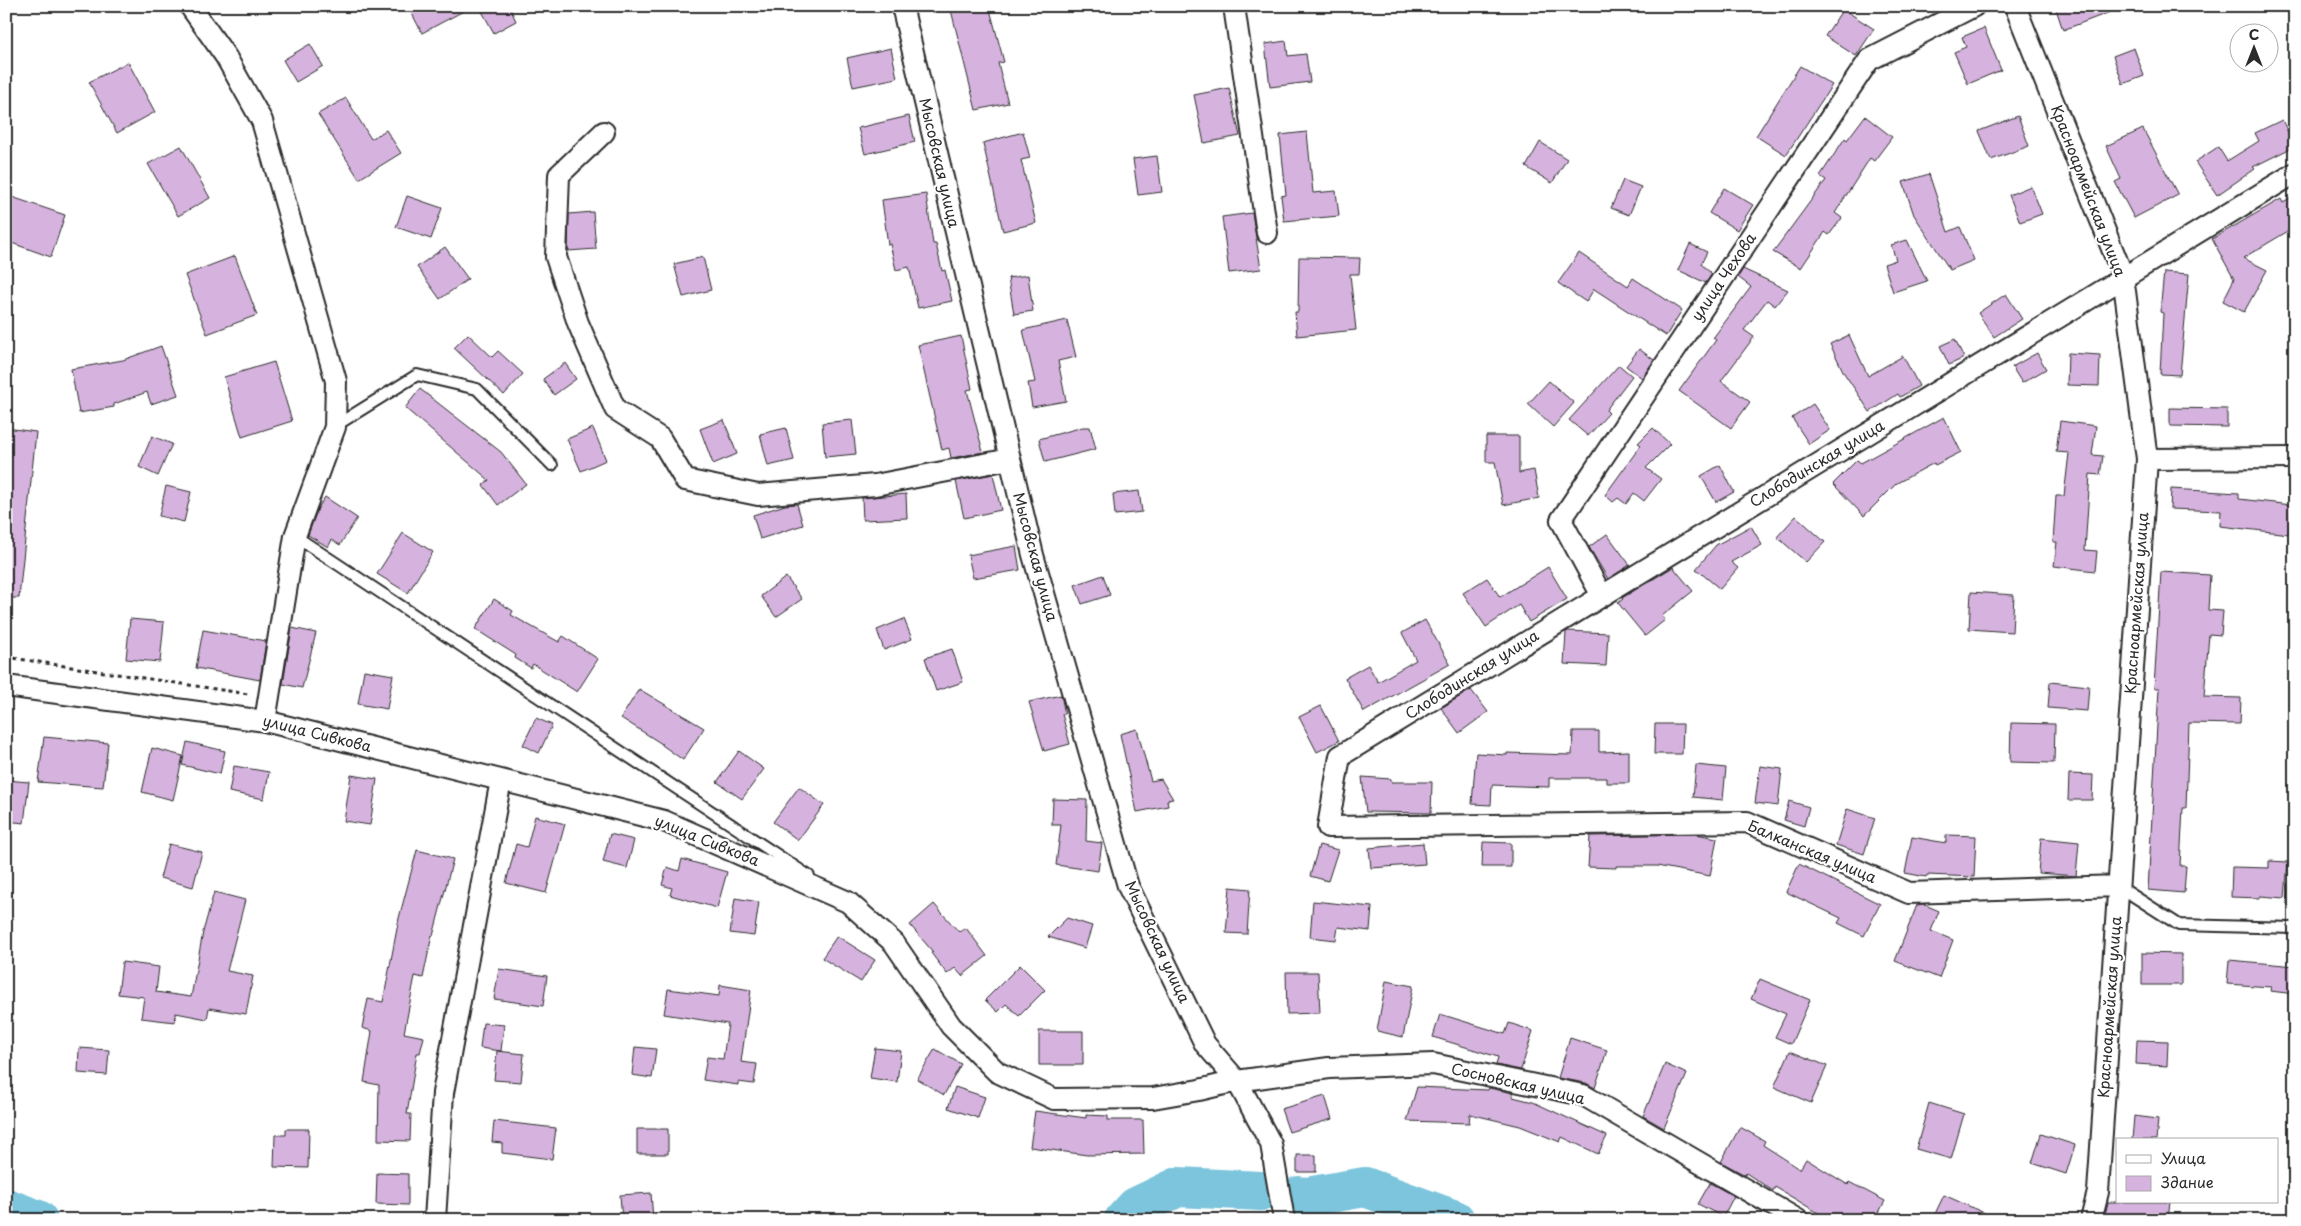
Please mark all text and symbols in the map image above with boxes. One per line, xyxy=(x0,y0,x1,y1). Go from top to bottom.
north arrow xyxy=(2228,22,2278,72)
text: С xyxy=(2249,24,2259,45)
street label: Мысовская улица xyxy=(914,95,967,230)
street label: Красноармейская улица xyxy=(2046,101,2133,280)
street label: улица Чехова xyxy=(1685,227,1761,325)
street label: Слободинская улица xyxy=(1744,413,1889,512)
street label: Мысовская улица xyxy=(1008,490,1065,624)
street label: Красноармейская улица xyxy=(2118,511,2153,694)
street label: Слободинская улица xyxy=(1400,623,1543,724)
street label: улица Сивкова xyxy=(261,708,375,757)
street label: улица Сивкова xyxy=(652,808,764,871)
street label: Балканская улица xyxy=(1745,813,1881,888)
street label: Мысовская улица xyxy=(1120,876,1197,1007)
street label: Красноармейская улица xyxy=(2091,915,2126,1098)
street label: Сосновская улица xyxy=(1449,1056,1588,1109)
legend xyxy=(2116,1138,2278,1204)
text: Улица xyxy=(2161,1146,2206,1169)
text: Здание xyxy=(2161,1170,2214,1193)

